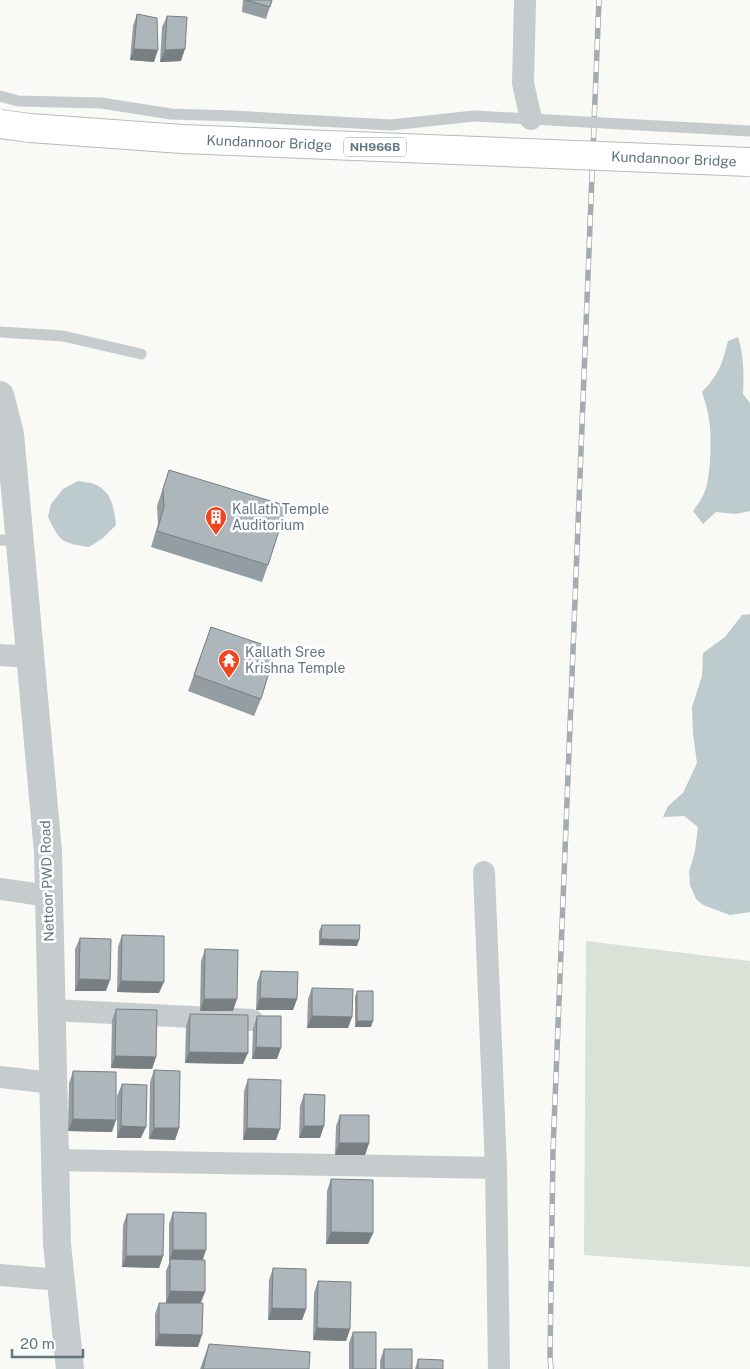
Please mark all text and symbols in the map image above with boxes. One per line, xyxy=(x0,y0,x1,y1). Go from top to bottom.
street label: Kundannoor Bridge xyxy=(206,132,332,153)
road number: NH966B xyxy=(344,138,406,156)
street label: Kundannoor Bridge xyxy=(611,148,737,169)
place label: Kallath Temple Auditorium xyxy=(232,501,329,533)
building icon: Kallath Temple Auditorium xyxy=(204,505,228,536)
place label: Kallath Sree Krishna Temple xyxy=(245,644,345,676)
temple icon: Kallath Sree Krishna Temple xyxy=(217,648,241,679)
street label: Nettoor PWD Road xyxy=(37,820,57,942)
scale bar xyxy=(12,1326,84,1358)
text: 20 m xyxy=(20,1335,55,1352)

